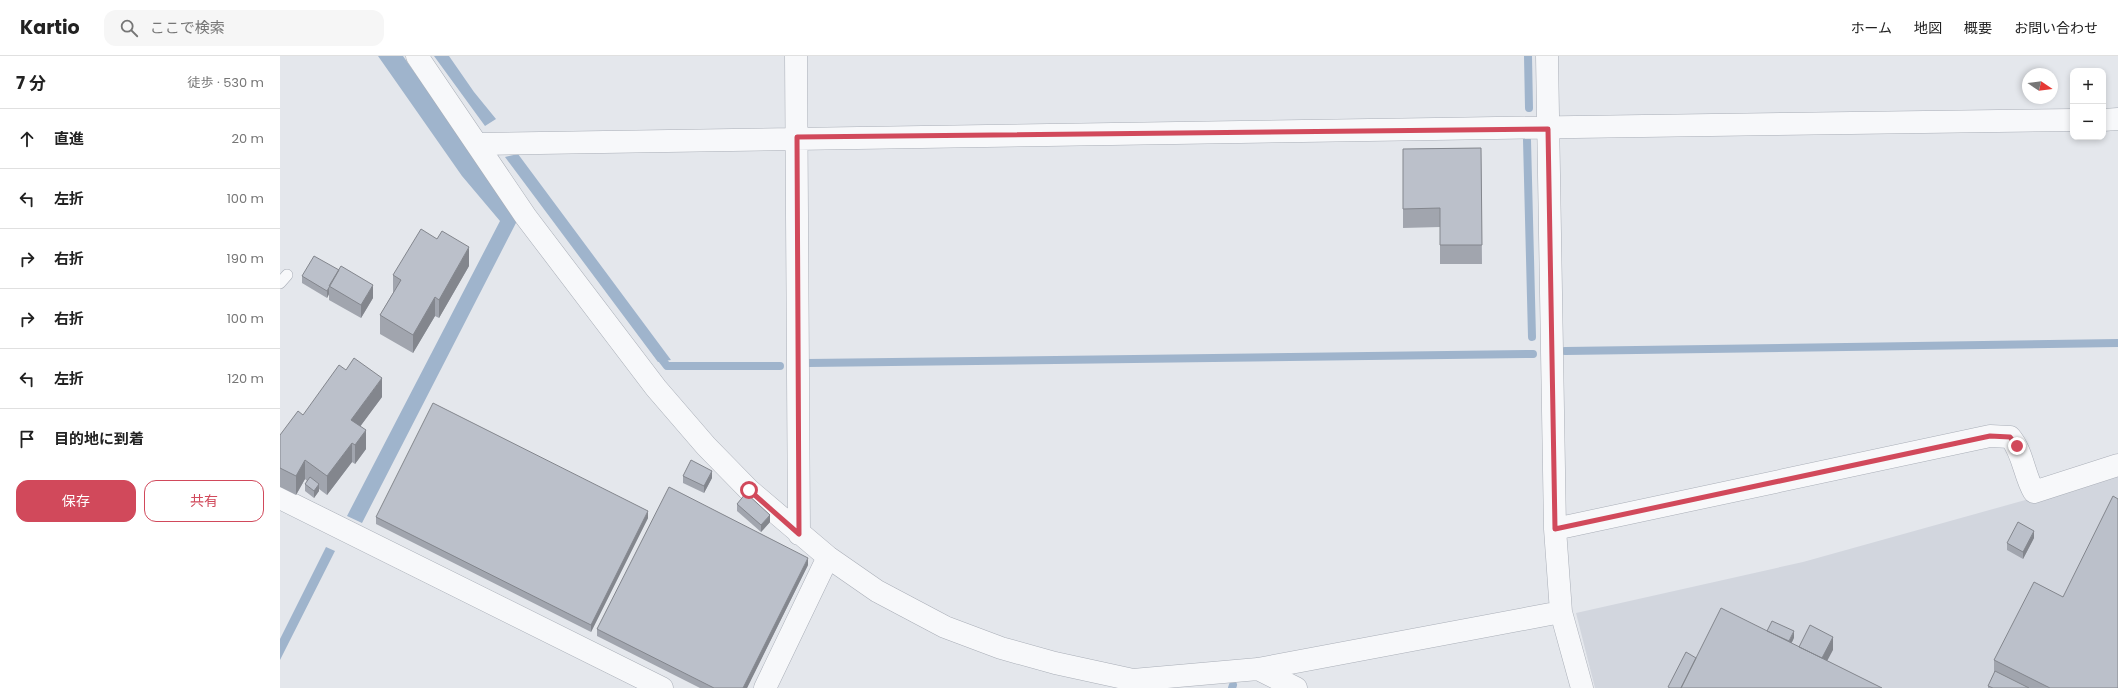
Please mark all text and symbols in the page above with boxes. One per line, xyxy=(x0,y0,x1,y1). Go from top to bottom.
search box xyxy=(104,10,384,46)
text: Kartio xyxy=(20,14,80,41)
icon: search xyxy=(118,17,140,39)
text: ここで検索 xyxy=(150,17,225,38)
text: ホーム xyxy=(1850,18,1892,38)
text: 地図 xyxy=(1914,18,1942,38)
text: 概要 xyxy=(1964,18,1992,38)
text: お問い合わせ xyxy=(2014,18,2098,38)
north arrow xyxy=(2022,68,2058,104)
map controls xyxy=(2070,68,2106,140)
button: + xyxy=(2070,68,2106,104)
text: 7 分 xyxy=(16,71,46,95)
text: 徒歩 · 530 m xyxy=(187,73,264,92)
button: − xyxy=(2070,104,2106,140)
icon: ahead xyxy=(16,128,38,150)
text: 直進 xyxy=(54,128,84,149)
text: 20 m xyxy=(231,129,264,148)
icon: left xyxy=(16,188,38,210)
text: 左折 xyxy=(54,188,84,209)
text: 100 m xyxy=(227,189,264,208)
icon: right xyxy=(16,248,38,270)
text: 右折 xyxy=(54,248,84,269)
text: 190 m xyxy=(227,249,264,268)
icon: right xyxy=(16,308,38,330)
text: 右折 xyxy=(54,308,84,329)
text: 100 m xyxy=(227,309,264,328)
icon: left xyxy=(16,368,38,390)
text: 左折 xyxy=(54,368,84,389)
text: 120 m xyxy=(227,369,264,388)
icon: arrive xyxy=(16,428,38,450)
text: 目的地に到着 xyxy=(54,428,144,449)
route end xyxy=(2008,437,2026,455)
button: 保存 xyxy=(16,480,136,522)
button: 共有 xyxy=(144,480,264,522)
route start xyxy=(740,481,758,499)

